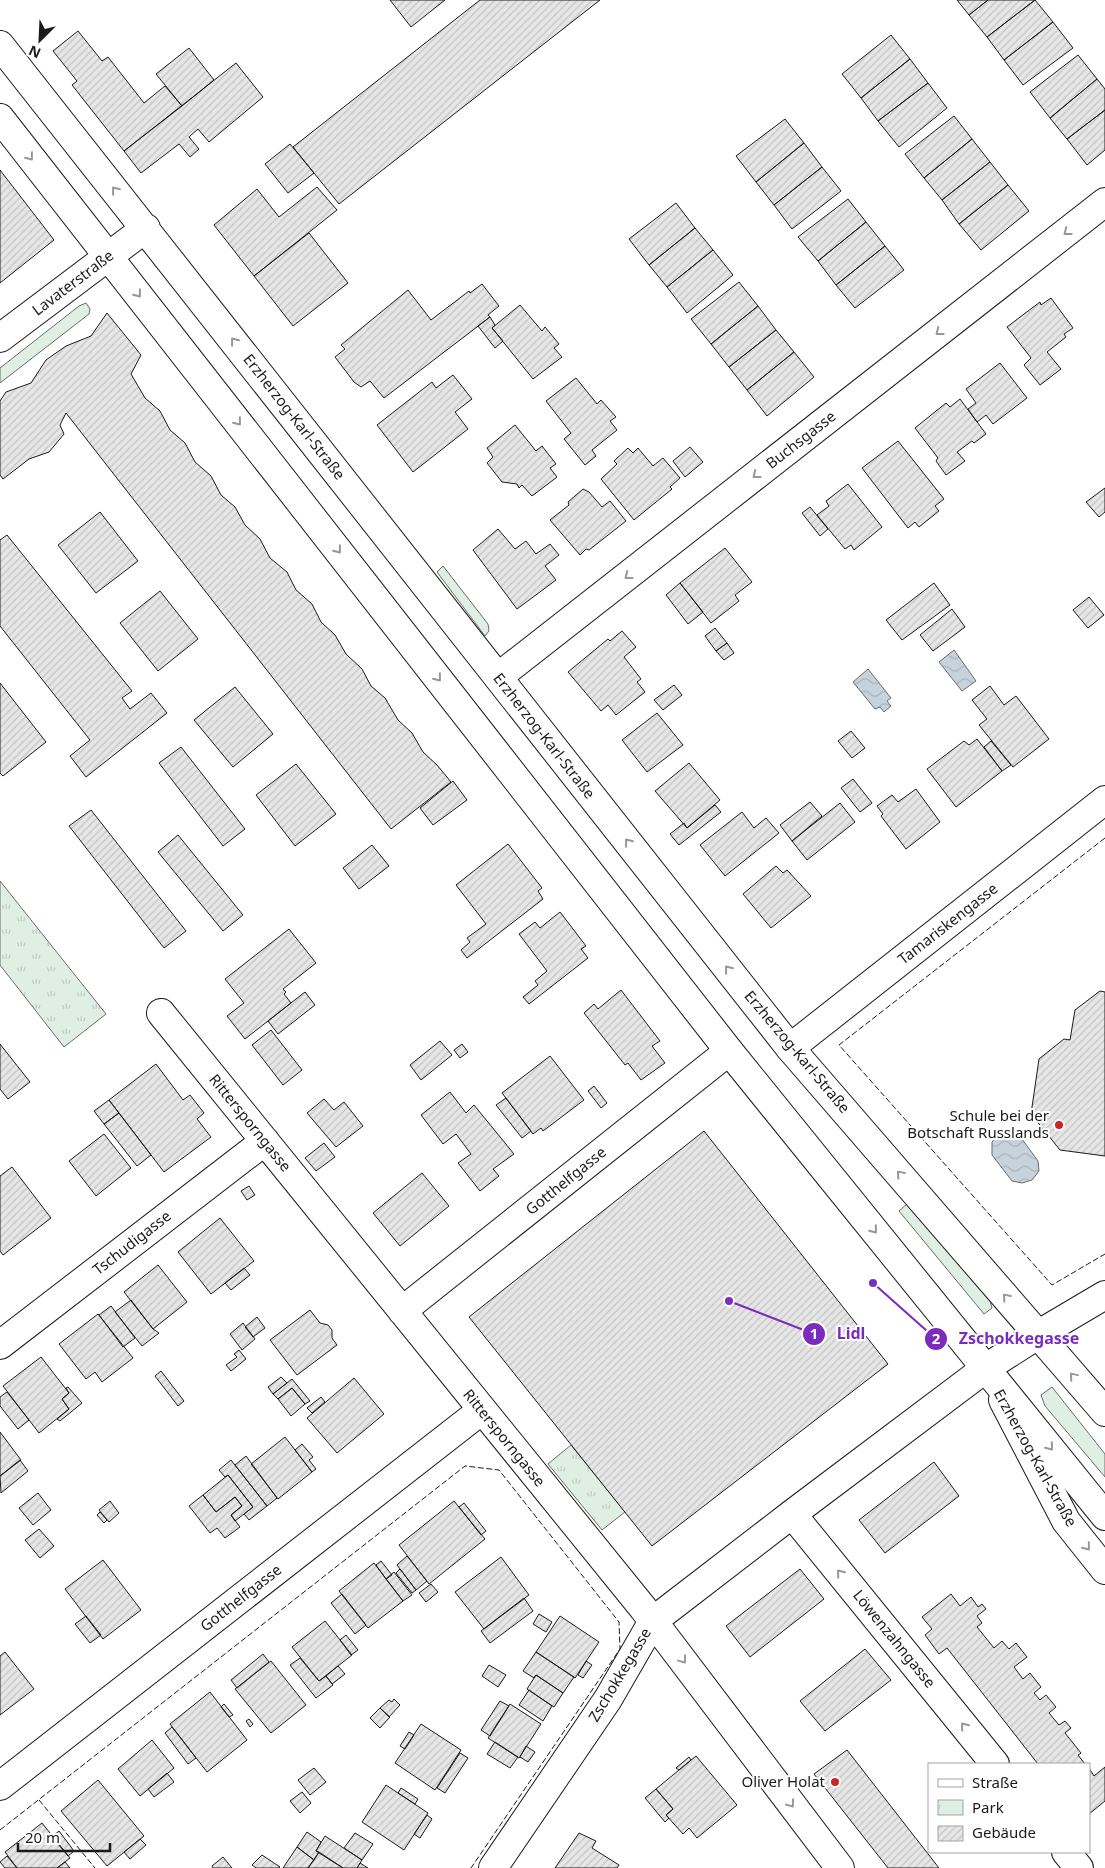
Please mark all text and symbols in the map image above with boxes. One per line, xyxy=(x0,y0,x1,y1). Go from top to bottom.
north arrow xyxy=(15,15,65,65)
text: N xyxy=(25,41,44,63)
one-way arrow xyxy=(25,151,34,160)
one-way arrow xyxy=(113,187,121,196)
one-way arrow xyxy=(1063,226,1073,235)
street label: Lavaterstraße xyxy=(28,245,117,319)
one-way arrow xyxy=(133,288,141,297)
one-way arrow xyxy=(935,326,945,335)
one-way arrow xyxy=(232,338,240,347)
street label: Erzherzog-Karl-Straße xyxy=(239,349,350,483)
street label: Buchsgasse xyxy=(761,406,839,473)
one-way arrow xyxy=(233,416,241,425)
one-way arrow xyxy=(752,470,761,479)
one-way arrow xyxy=(333,544,341,553)
one-way arrow xyxy=(624,570,633,579)
street label: Erzherzog-Karl-Straße xyxy=(489,668,600,802)
one-way arrow xyxy=(433,673,442,682)
one-way arrow xyxy=(625,839,633,848)
street label: Tamariskengasse xyxy=(893,878,1001,968)
one-way arrow xyxy=(726,966,734,975)
street label: Erzherzog-Karl-Straße xyxy=(741,986,855,1117)
street label: Rittersporngasse xyxy=(205,1069,296,1175)
place label: Schule bei der Botschaft Russlands xyxy=(907,1105,1049,1142)
marker: Schule bei der Botschaft Russlands xyxy=(1053,1119,1065,1131)
street label: Gotthelfgasse xyxy=(521,1142,610,1219)
one-way arrow xyxy=(897,1171,906,1180)
street label: Tschudigasse xyxy=(88,1205,175,1279)
one-way arrow xyxy=(869,1225,878,1234)
one-way arrow xyxy=(1004,1294,1012,1303)
callout: Lidl xyxy=(802,1318,875,1349)
text: Lidl xyxy=(837,1322,865,1344)
text: 1 xyxy=(810,1323,818,1343)
callout: Zschokkegasse xyxy=(924,1323,1089,1354)
text: Zschokkegasse xyxy=(959,1327,1079,1349)
text: 2 xyxy=(932,1328,941,1348)
one-way arrow xyxy=(1070,1372,1079,1381)
street label: Rittersporngasse xyxy=(459,1384,550,1490)
street label: Erzherzog-Karl-Straße xyxy=(990,1385,1082,1530)
one-way arrow xyxy=(1044,1441,1052,1450)
one-way arrow xyxy=(1082,1542,1091,1551)
street label: Gotthelfgasse xyxy=(196,1559,285,1635)
one-way arrow xyxy=(837,1570,845,1579)
street label: Löwenzahngasse xyxy=(849,1585,941,1692)
street label: Zschokkegasse xyxy=(583,1624,655,1725)
one-way arrow xyxy=(677,1654,685,1663)
one-way arrow xyxy=(961,1723,970,1732)
legend xyxy=(928,1763,1090,1853)
place label: Oliver Holat xyxy=(741,1771,826,1791)
text: Straße xyxy=(972,1772,1018,1792)
marker: Oliver Holat xyxy=(829,1776,841,1788)
text: Park xyxy=(972,1797,1004,1817)
one-way arrow xyxy=(785,1798,794,1808)
scale bar xyxy=(18,1820,110,1852)
text: Gebäude xyxy=(972,1822,1036,1842)
text: 20 m xyxy=(25,1827,60,1847)

